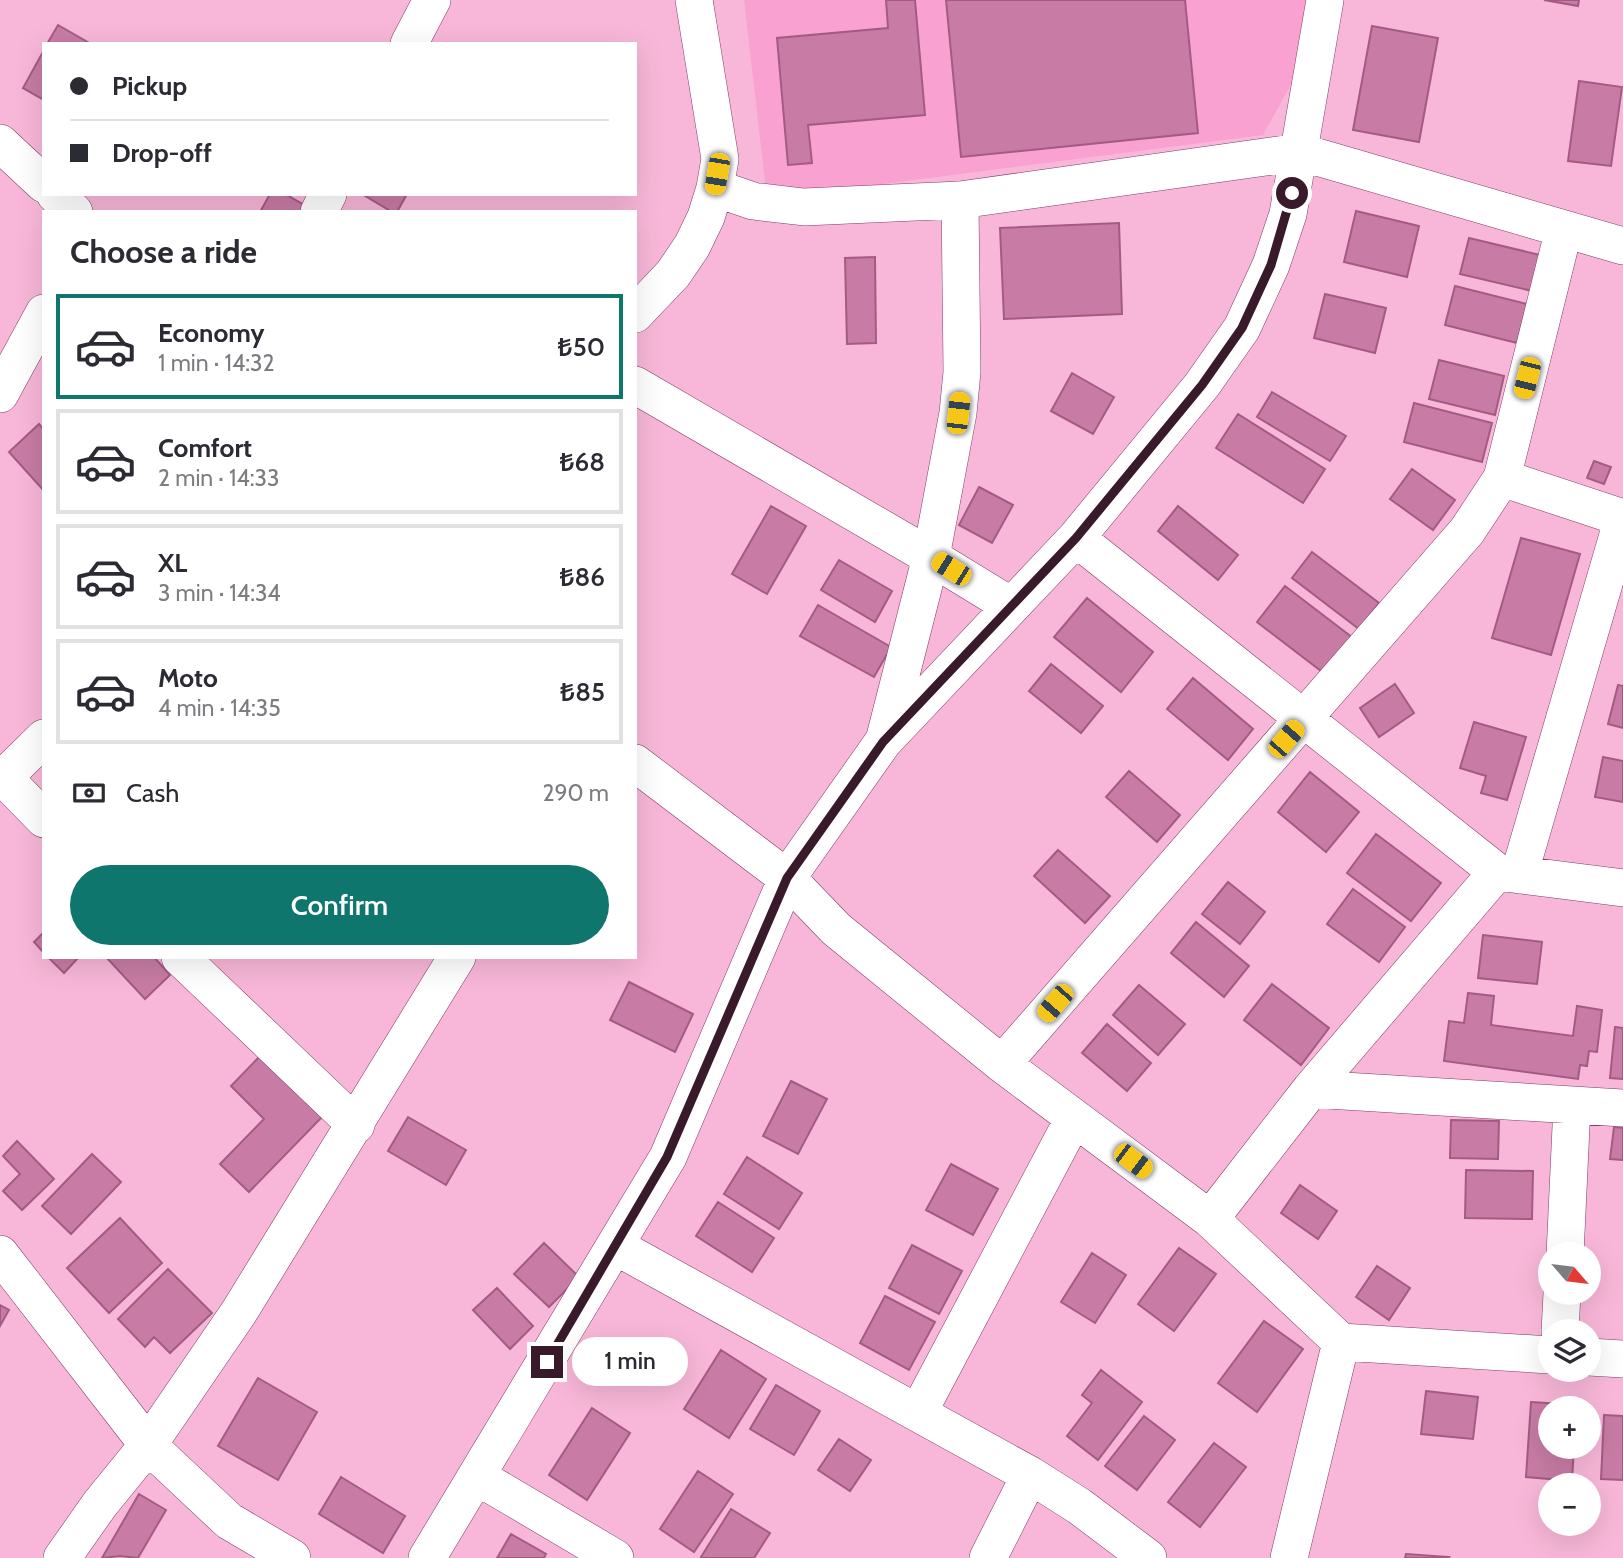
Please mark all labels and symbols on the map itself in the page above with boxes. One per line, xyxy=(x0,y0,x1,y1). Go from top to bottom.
car xyxy=(704,151,731,197)
route start xyxy=(1276,177,1308,209)
car xyxy=(1512,355,1543,401)
car xyxy=(946,391,971,435)
car xyxy=(928,549,975,589)
car xyxy=(1265,716,1308,762)
car xyxy=(1034,980,1077,1026)
car xyxy=(1110,1140,1157,1182)
north arrow xyxy=(1538,1242,1601,1306)
callout: 1 min xyxy=(572,1338,687,1386)
route end xyxy=(531,1346,563,1378)

